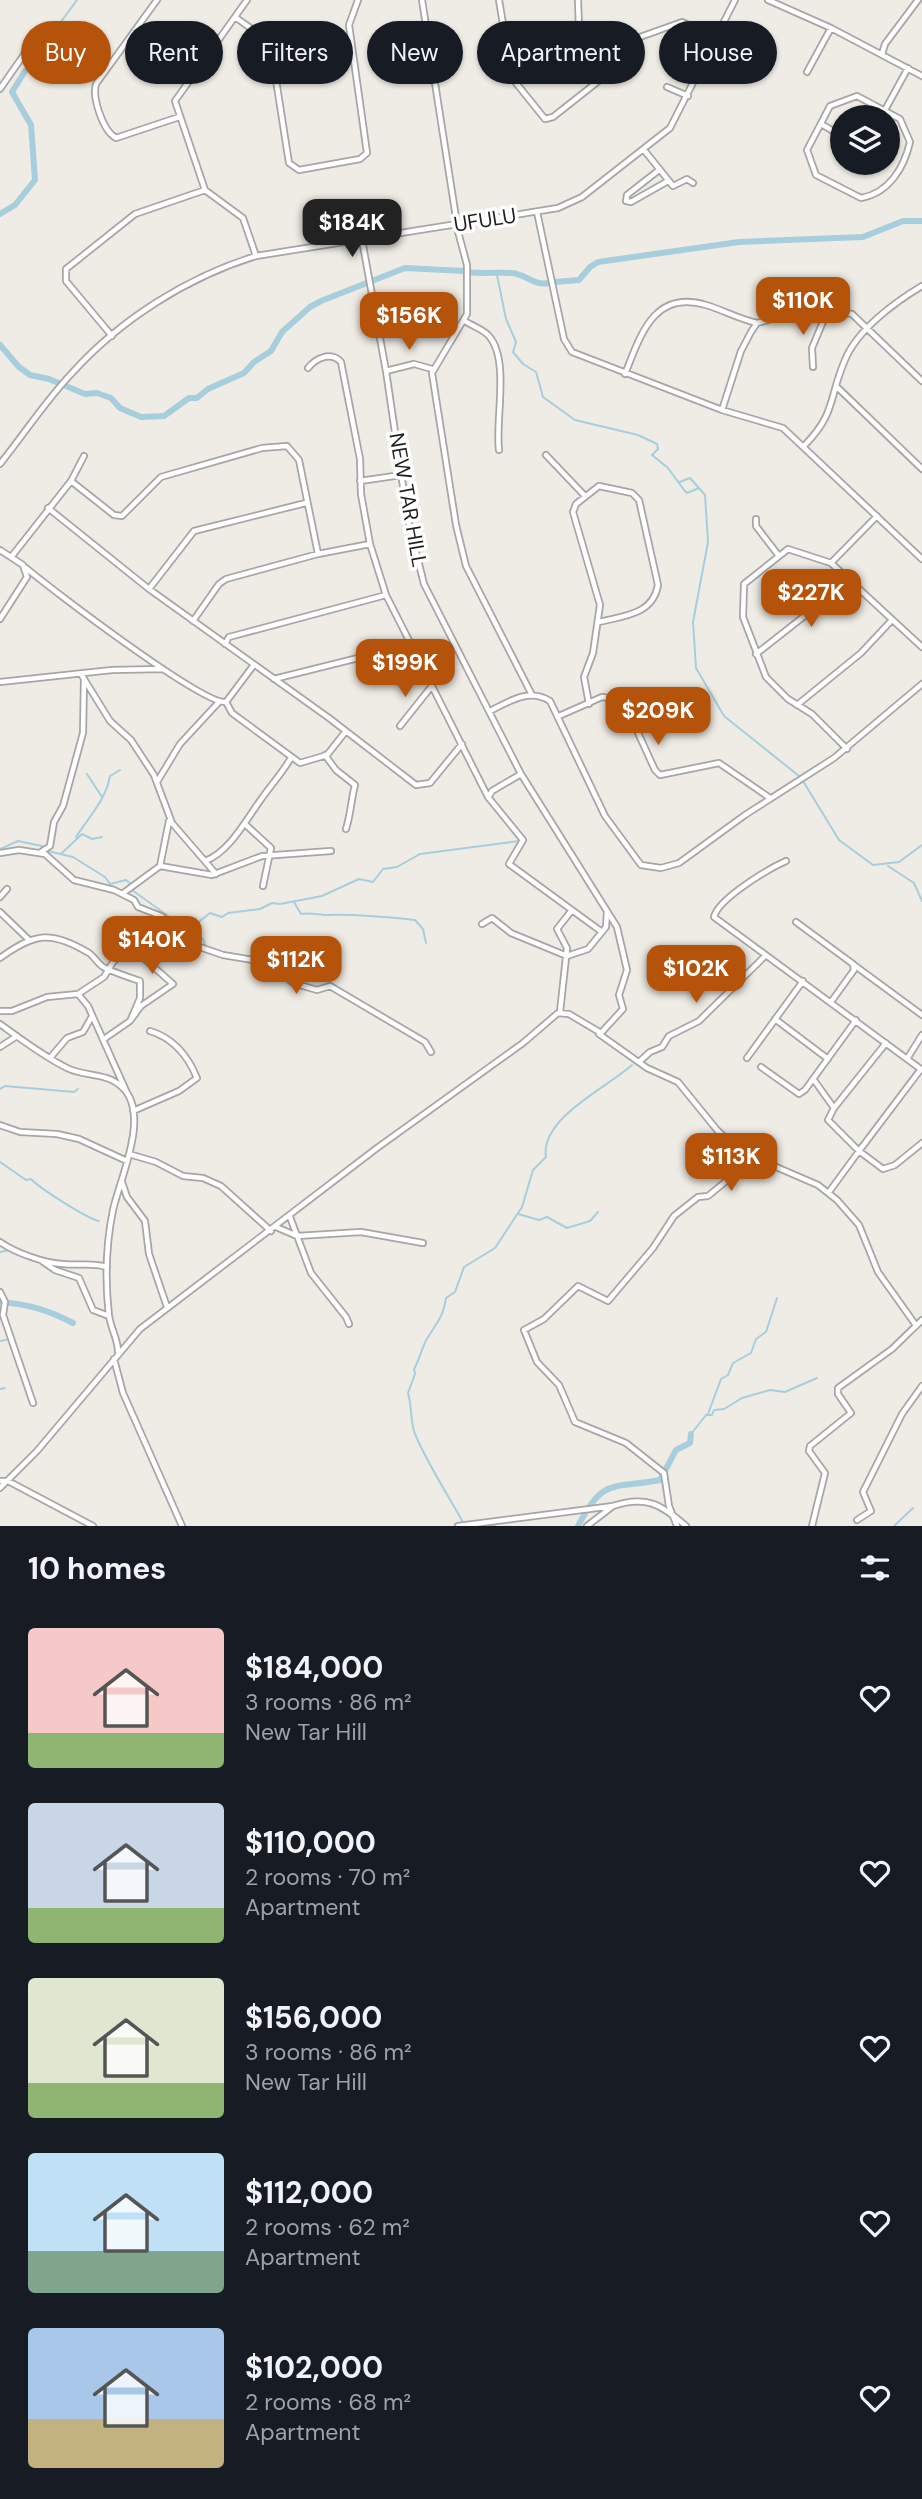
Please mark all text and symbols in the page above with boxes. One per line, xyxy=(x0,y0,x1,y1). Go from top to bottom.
chip: Buy xyxy=(21,21,111,84)
chip: Rent xyxy=(125,21,223,84)
chip: Filters xyxy=(237,21,353,84)
chip: New xyxy=(367,21,463,84)
chip: Apartment xyxy=(477,21,645,84)
chip: House xyxy=(659,21,777,84)
map controls xyxy=(830,105,900,175)
button: layers xyxy=(830,105,900,175)
pin: $184K xyxy=(303,200,401,259)
street label: UFULU xyxy=(452,201,518,239)
text: $184K xyxy=(319,207,385,237)
pin: $110K xyxy=(754,278,852,337)
text: $110K xyxy=(772,285,834,315)
pin: $156K xyxy=(360,292,458,352)
text: $156K xyxy=(376,300,442,330)
street label: NEW TAR HILL xyxy=(382,431,434,569)
pin: $227K xyxy=(762,570,860,629)
text: $227K xyxy=(777,577,845,607)
pin: $199K xyxy=(356,640,454,699)
text: $199K xyxy=(372,647,438,677)
pin: $209K xyxy=(609,688,707,747)
text: $209K xyxy=(622,695,694,725)
pin: $140K xyxy=(103,916,201,976)
text: $140K xyxy=(118,924,186,954)
pin: $112K xyxy=(247,936,345,996)
text: $112K xyxy=(267,944,325,974)
pin: $102K xyxy=(647,946,745,1005)
text: $102K xyxy=(663,953,729,983)
pin: $113K xyxy=(682,1134,780,1193)
text: $113K xyxy=(701,1141,761,1171)
text: 10 homes xyxy=(28,1549,166,1588)
icon: filters xyxy=(856,1549,894,1587)
text: $184,000 xyxy=(245,1648,383,1687)
icon: home xyxy=(84,1656,168,1740)
icon: heart xyxy=(856,1679,894,1717)
text: 3 rooms · 86 m² xyxy=(245,1687,412,1717)
text: New Tar Hill xyxy=(245,1717,367,1747)
text: $110,000 xyxy=(245,1823,376,1862)
icon: home xyxy=(84,1831,168,1915)
icon: heart xyxy=(856,1854,894,1892)
text: 2 rooms · 70 m² xyxy=(245,1862,410,1892)
text: Apartment xyxy=(245,1892,360,1922)
text: $156,000 xyxy=(245,1998,382,2037)
icon: home xyxy=(84,2006,168,2090)
icon: heart xyxy=(856,2029,894,2067)
text: 3 rooms · 86 m² xyxy=(245,2037,412,2067)
text: New Tar Hill xyxy=(245,2067,367,2097)
text: $112,000 xyxy=(245,2173,373,2212)
icon: home xyxy=(84,2181,168,2265)
icon: heart xyxy=(856,2204,894,2242)
text: 2 rooms · 62 m² xyxy=(245,2212,410,2242)
text: Apartment xyxy=(245,2242,360,2272)
text: $102,000 xyxy=(245,2348,383,2387)
icon: home xyxy=(84,2356,168,2440)
icon: heart xyxy=(856,2379,894,2417)
text: 2 rooms · 68 m² xyxy=(245,2387,411,2417)
text: Apartment xyxy=(245,2417,360,2447)

